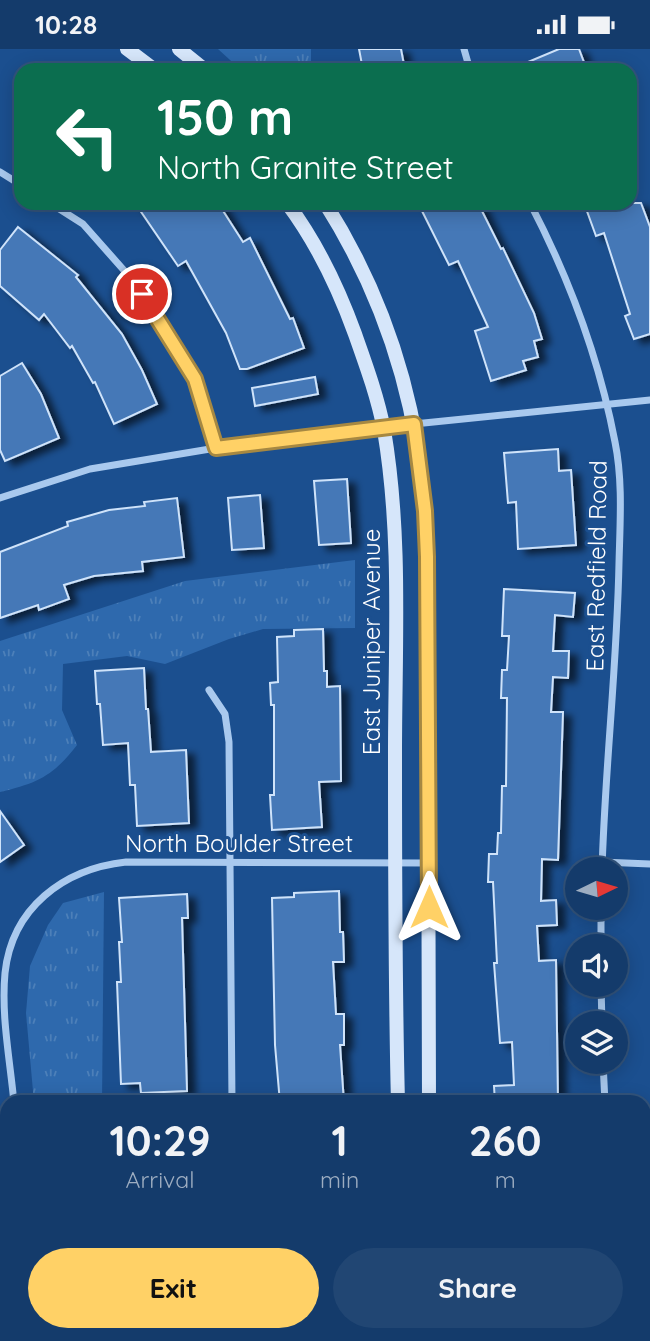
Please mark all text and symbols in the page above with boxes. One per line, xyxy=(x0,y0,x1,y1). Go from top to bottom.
text: 10:28 xyxy=(35,8,97,41)
text: 150 m xyxy=(157,86,293,147)
icon: left xyxy=(42,91,133,182)
text: North Granite Street xyxy=(157,147,454,187)
pin xyxy=(112,264,172,324)
icon: arrive xyxy=(123,275,161,313)
street label: East Redfield Road xyxy=(579,460,613,672)
street label: East Juniper Avenue xyxy=(356,529,386,755)
street label: North Boulder Street xyxy=(125,828,353,858)
north arrow xyxy=(565,857,628,921)
map controls xyxy=(565,857,628,1074)
position arrow xyxy=(392,870,466,944)
button: sound xyxy=(565,934,628,997)
button: layers xyxy=(565,1011,628,1074)
text: 10:29 xyxy=(109,1114,211,1167)
text: 1 xyxy=(332,1114,348,1167)
text: 260 xyxy=(469,1114,542,1167)
text: Arrival xyxy=(126,1165,194,1194)
text: min xyxy=(320,1165,359,1194)
text: m xyxy=(495,1165,516,1194)
button: Exit xyxy=(28,1248,319,1328)
button: Share xyxy=(333,1248,623,1328)

